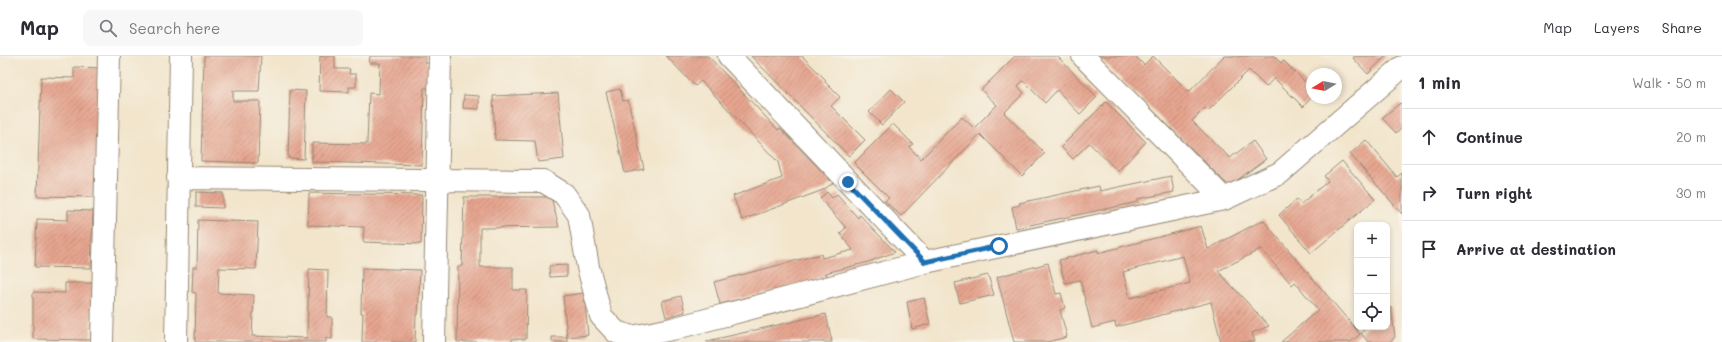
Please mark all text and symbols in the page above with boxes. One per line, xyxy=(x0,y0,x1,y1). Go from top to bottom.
search box xyxy=(83,10,363,46)
text: Map xyxy=(20,15,59,40)
icon: search xyxy=(97,17,119,39)
text: Search here xyxy=(129,18,220,38)
text: Map xyxy=(1543,18,1572,37)
text: Layers xyxy=(1594,18,1640,37)
text: Share xyxy=(1662,18,1702,37)
north arrow xyxy=(1306,68,1342,104)
text: 1 min xyxy=(1418,71,1461,93)
text: Walk · 50 m xyxy=(1632,74,1706,91)
icon: ahead xyxy=(1418,126,1440,148)
text: Continue xyxy=(1456,127,1523,147)
text: 20 m xyxy=(1676,128,1706,145)
route end xyxy=(839,173,857,191)
icon: right xyxy=(1418,182,1440,204)
text: Turn right xyxy=(1456,183,1533,203)
text: 30 m xyxy=(1676,184,1706,201)
map controls xyxy=(1354,222,1390,330)
button: + xyxy=(1354,222,1390,258)
route start xyxy=(990,237,1008,255)
icon: arrive xyxy=(1418,238,1440,260)
text: Arrive at destination xyxy=(1456,239,1616,259)
button: − xyxy=(1354,258,1390,294)
button: locate xyxy=(1354,294,1390,330)

